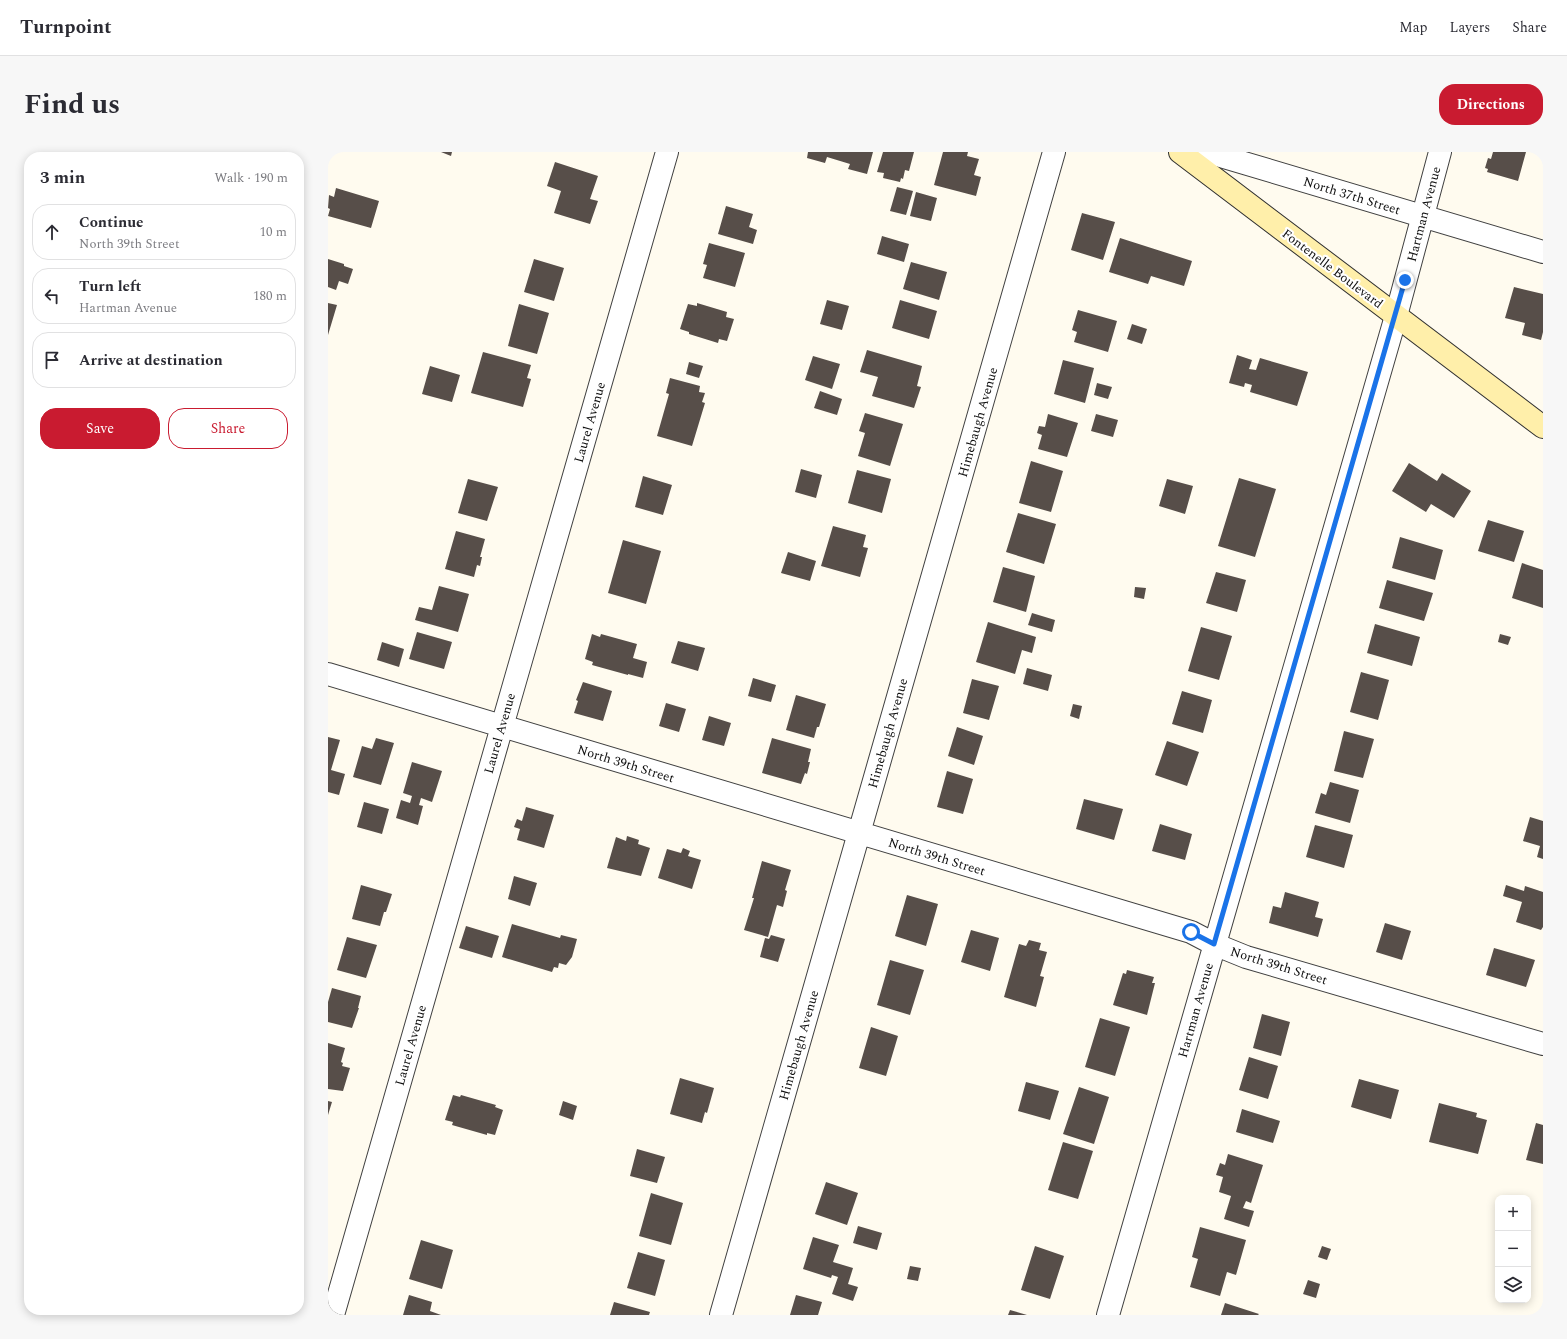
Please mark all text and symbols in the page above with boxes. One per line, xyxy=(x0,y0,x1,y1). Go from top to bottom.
text: Turnpoint xyxy=(20,13,112,42)
text: Map xyxy=(1399,17,1428,38)
text: Layers xyxy=(1450,17,1490,38)
text: Share xyxy=(1512,17,1547,38)
text: Find us xyxy=(24,83,120,126)
button: Directions xyxy=(1439,84,1543,125)
street label: Hartman Avenue xyxy=(1402,164,1446,264)
text: 3 min xyxy=(40,165,85,191)
text: Walk · 190 m xyxy=(214,168,288,188)
street label: North 37th Street xyxy=(1301,172,1403,220)
text: Continue xyxy=(79,211,144,234)
icon: ahead xyxy=(41,221,63,243)
text: 10 m xyxy=(260,222,287,242)
street label: Fontenelle Boulevard xyxy=(1278,224,1387,314)
text: North 39th Street xyxy=(79,234,180,254)
route end xyxy=(1396,271,1414,289)
text: Turn left xyxy=(79,275,141,298)
icon: left xyxy=(41,285,63,307)
text: 180 m xyxy=(253,286,287,306)
text: Hartman Avenue xyxy=(79,298,177,318)
icon: arrive xyxy=(41,349,63,371)
text: Arrive at destination xyxy=(79,349,223,372)
street label: Himebaugh Avenue xyxy=(953,365,1003,480)
street label: Laurel Avenue xyxy=(569,379,611,465)
button: Save xyxy=(40,408,160,449)
button: Share xyxy=(168,408,288,449)
street label: Himebaugh Avenue xyxy=(863,676,913,791)
street label: Laurel Avenue xyxy=(479,690,521,776)
street label: North 39th Street xyxy=(575,740,677,788)
street label: North 39th Street xyxy=(886,833,988,881)
route start xyxy=(1182,923,1200,941)
street label: North 39th Street xyxy=(1228,942,1330,990)
street label: Hartman Avenue xyxy=(1173,960,1219,1060)
street label: Himebaugh Avenue xyxy=(774,988,824,1103)
street label: Laurel Avenue xyxy=(390,1002,432,1088)
map controls xyxy=(1495,1195,1531,1303)
button: + xyxy=(1495,1195,1531,1231)
button: − xyxy=(1495,1231,1531,1267)
button: layers xyxy=(1495,1267,1531,1303)

